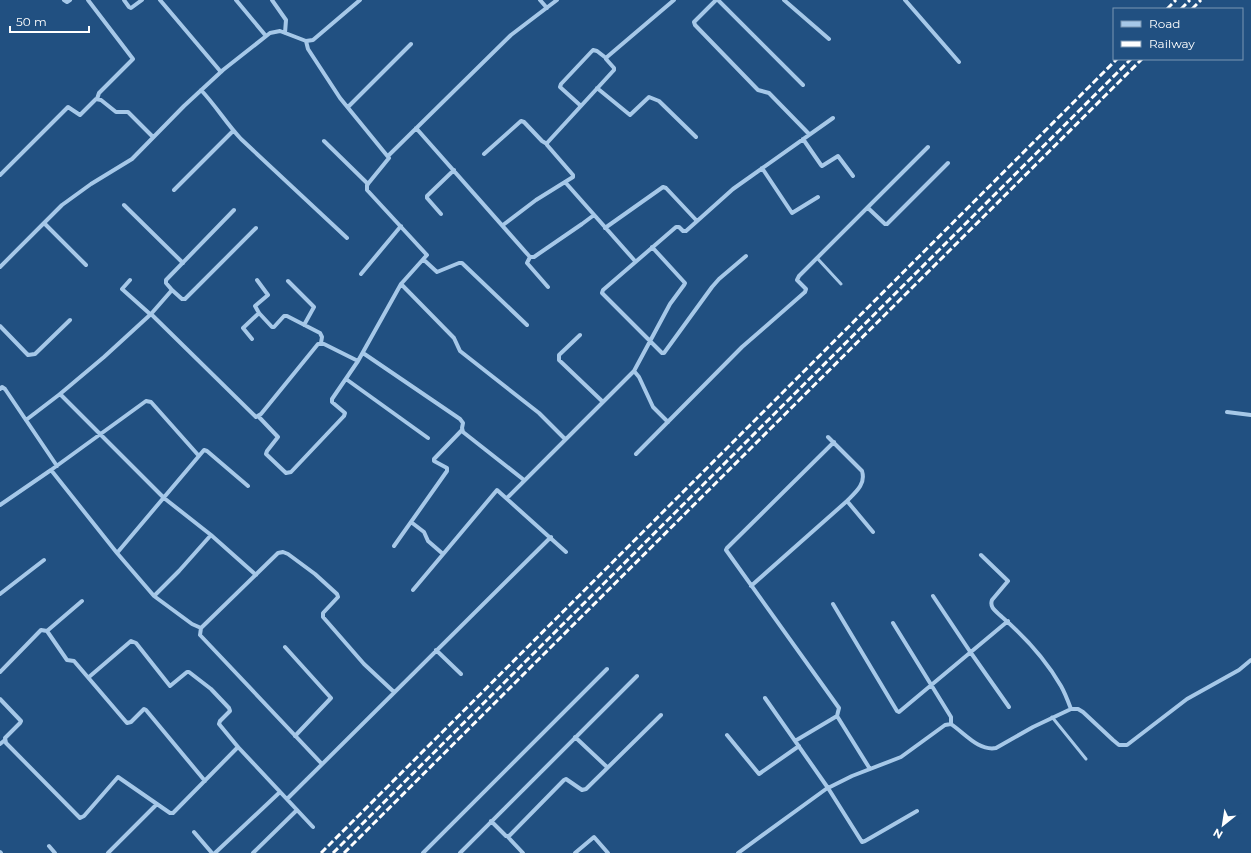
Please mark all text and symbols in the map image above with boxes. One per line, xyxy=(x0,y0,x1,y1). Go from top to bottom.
scale bar xyxy=(10,8,89,34)
legend xyxy=(1113,8,1243,60)
text: 50 m xyxy=(16,14,47,29)
text: Road xyxy=(1149,16,1180,31)
text: Railway xyxy=(1149,36,1195,51)
north arrow xyxy=(1203,805,1243,845)
text: N xyxy=(1211,825,1225,842)

